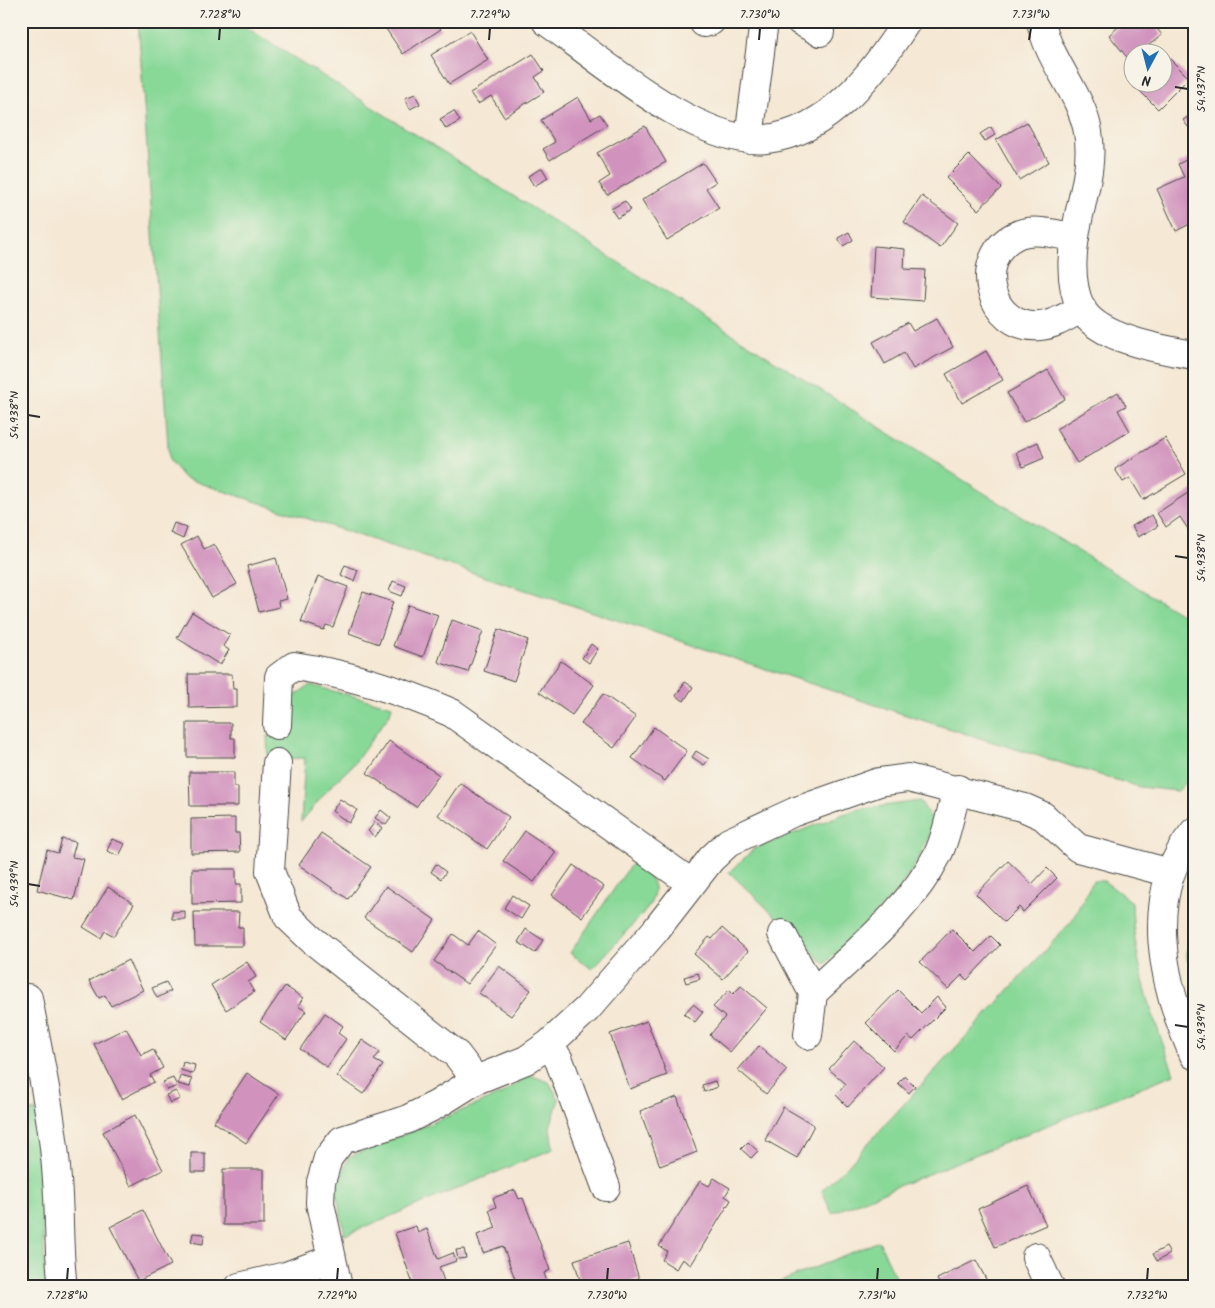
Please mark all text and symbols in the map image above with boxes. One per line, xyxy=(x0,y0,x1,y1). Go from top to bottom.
text: 7.728°W xyxy=(199,5,241,24)
text: 7.729°W xyxy=(470,5,510,24)
text: 7.730°W xyxy=(740,5,780,24)
text: 7.731°W xyxy=(1012,5,1050,24)
north arrow xyxy=(1122,42,1172,92)
text: 54.937°N xyxy=(1192,66,1211,112)
text: N xyxy=(1141,68,1152,91)
text: 54.938°N xyxy=(5,391,24,439)
text: 54.938°N xyxy=(1192,534,1211,582)
text: 54.939°N xyxy=(5,861,24,907)
text: 54.939°N xyxy=(1192,1004,1211,1050)
text: 7.728°W xyxy=(46,1286,88,1305)
text: 7.729°W xyxy=(317,1286,357,1305)
text: 7.730°W xyxy=(587,1286,627,1305)
text: 7.731°W xyxy=(858,1286,896,1305)
text: 7.732°W xyxy=(1126,1286,1168,1305)

